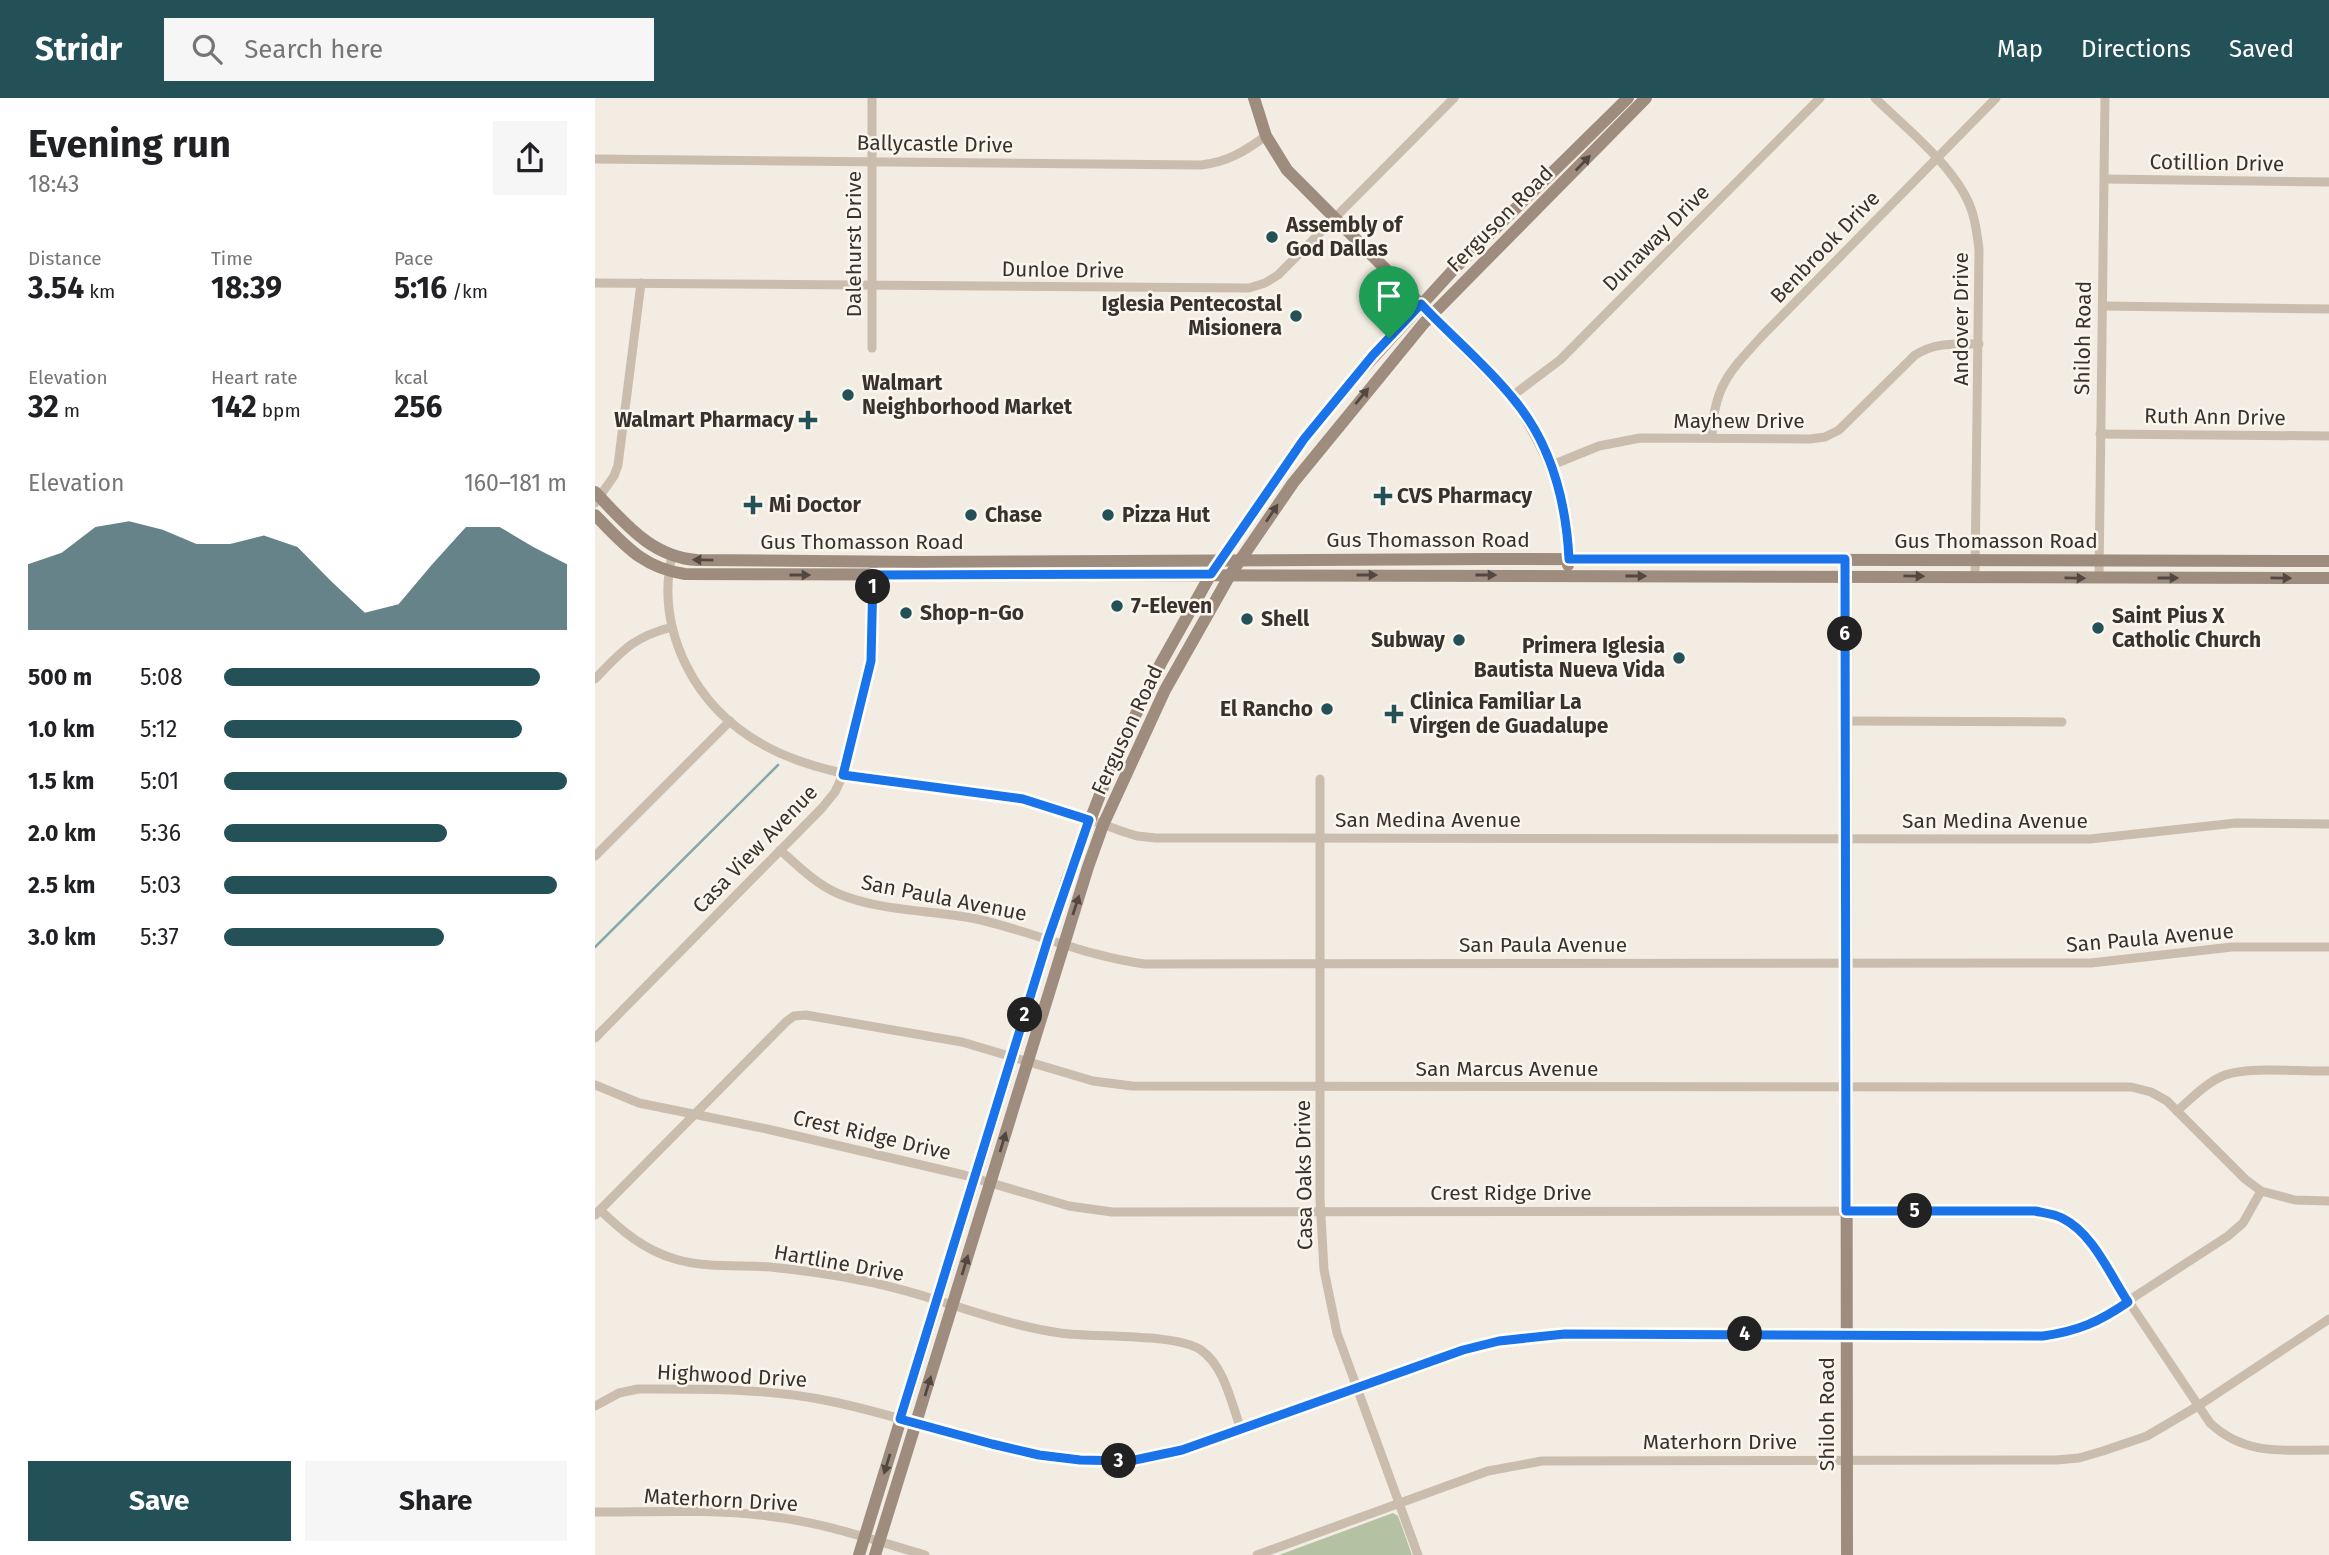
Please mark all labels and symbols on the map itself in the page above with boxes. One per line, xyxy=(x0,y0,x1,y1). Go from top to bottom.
street label: Ballycastle Drive xyxy=(856,130,1014,158)
street label: Cotillion Drive xyxy=(2149,149,2285,177)
one-way arrow xyxy=(1574,155,1591,171)
street label: Ferguson Road xyxy=(1441,160,1559,278)
street label: Dalehurst Drive xyxy=(841,171,867,317)
street label: Dunaway Drive xyxy=(1597,179,1715,297)
street label: Benbrook Drive xyxy=(1765,185,1885,309)
place label: Assembly of God Dallas xyxy=(1285,212,1405,262)
marker: Assembly of God Dallas xyxy=(1264,229,1280,245)
street label: Andover Drive xyxy=(1948,252,1974,386)
street label: Dunloe Drive xyxy=(1001,256,1125,284)
pin xyxy=(1359,266,1419,338)
street label: Shiloh Road xyxy=(2069,281,2097,395)
place label: Iglesia Pentecostal Misionera xyxy=(1102,291,1283,341)
marker: Iglesia Pentecostal Misionera xyxy=(1288,308,1304,324)
place label: Walmart Neighborhood Market xyxy=(862,370,1073,420)
marker: Walmart Neighborhood Market xyxy=(840,387,856,403)
one-way arrow xyxy=(1354,388,1369,405)
street label: Ruth Ann Drive xyxy=(2144,403,2286,431)
place label: Walmart Pharmacy xyxy=(614,407,794,433)
street label: Mayhew Drive xyxy=(1673,408,1805,434)
marker: Walmart Pharmacy xyxy=(800,412,816,428)
place label: CVS Pharmacy xyxy=(1397,483,1532,509)
marker: CVS Pharmacy xyxy=(1375,488,1391,504)
place label: Mi Doctor xyxy=(769,492,861,518)
marker: Mi Doctor xyxy=(743,495,763,515)
place label: Chase xyxy=(985,502,1042,528)
place label: Pizza Hut xyxy=(1122,502,1211,528)
one-way arrow xyxy=(1266,503,1279,523)
marker: Chase xyxy=(963,507,979,523)
marker: Pizza Hut xyxy=(1100,507,1116,523)
street label: Gus Thomasson Road xyxy=(1326,527,1530,553)
street label: Gus Thomasson Road xyxy=(1894,528,2098,554)
street label: Gus Thomasson Road xyxy=(760,529,964,555)
one-way arrow xyxy=(692,555,714,566)
one-way arrow xyxy=(789,569,811,581)
one-way arrow xyxy=(1356,569,1378,581)
one-way arrow xyxy=(1475,569,1497,581)
pin: 1 xyxy=(855,570,891,604)
one-way arrow xyxy=(1625,570,1647,582)
one-way arrow xyxy=(1903,570,1925,582)
one-way arrow xyxy=(2064,572,2086,584)
one-way arrow xyxy=(2157,572,2179,584)
one-way arrow xyxy=(2270,572,2292,584)
place label: 7-Eleven xyxy=(1131,593,1212,619)
marker: 7-Eleven xyxy=(1109,598,1125,614)
place label: Shop-n-Go xyxy=(920,600,1024,626)
place label: Saint Pius X Catholic Church xyxy=(2112,603,2261,653)
marker: Shop-n-Go xyxy=(898,605,914,621)
place label: Shell xyxy=(1261,606,1310,632)
marker: Shell xyxy=(1239,611,1255,627)
pin: 6 xyxy=(1827,616,1863,652)
marker: Saint Pius X Catholic Church xyxy=(2090,620,2106,636)
place label: Subway xyxy=(1371,627,1445,653)
marker: Subway xyxy=(1451,632,1467,648)
place label: Primera Iglesia Bautista Nueva Vida xyxy=(1474,633,1665,683)
marker: Primera Iglesia Bautista Nueva Vida xyxy=(1671,650,1687,666)
street label: Ferguson Road xyxy=(1086,661,1168,799)
place label: Clinica Familiar La Virgen de Guadalupe xyxy=(1409,689,1609,739)
place label: El Rancho xyxy=(1220,696,1313,722)
marker: El Rancho xyxy=(1319,701,1335,717)
marker: Clinica Familiar La Virgen de Guadalupe xyxy=(1384,704,1404,724)
street label: Casa View Avenue xyxy=(687,779,823,919)
street label: San Medina Avenue xyxy=(1335,807,1521,833)
street label: San Medina Avenue xyxy=(1902,808,2088,834)
street label: San Paula Avenue xyxy=(859,869,1029,927)
one-way arrow xyxy=(1071,895,1082,916)
street label: San Paula Avenue xyxy=(2065,918,2235,958)
street label: San Paula Avenue xyxy=(1459,932,1627,958)
pin: 2 xyxy=(1007,998,1043,1032)
street label: San Marcus Avenue xyxy=(1415,1056,1599,1082)
street label: Casa Oaks Drive xyxy=(1290,1100,1318,1250)
street label: Crest Ridge Drive xyxy=(790,1104,954,1166)
one-way arrow xyxy=(998,1132,1008,1153)
street label: Crest Ridge Drive xyxy=(1430,1180,1592,1206)
pin: 5 xyxy=(1897,1194,1933,1228)
street label: Hartline Drive xyxy=(772,1239,906,1287)
one-way arrow xyxy=(960,1254,971,1275)
pin: 4 xyxy=(1727,1316,1763,1352)
street label: Shiloh Road xyxy=(1814,1357,1840,1471)
street label: Highwood Drive xyxy=(656,1359,808,1393)
one-way arrow xyxy=(923,1375,934,1396)
street label: Materhorn Drive xyxy=(1643,1429,1797,1455)
pin: 3 xyxy=(1101,1444,1137,1478)
one-way arrow xyxy=(881,1454,891,1475)
street label: Materhorn Drive xyxy=(643,1483,799,1517)

